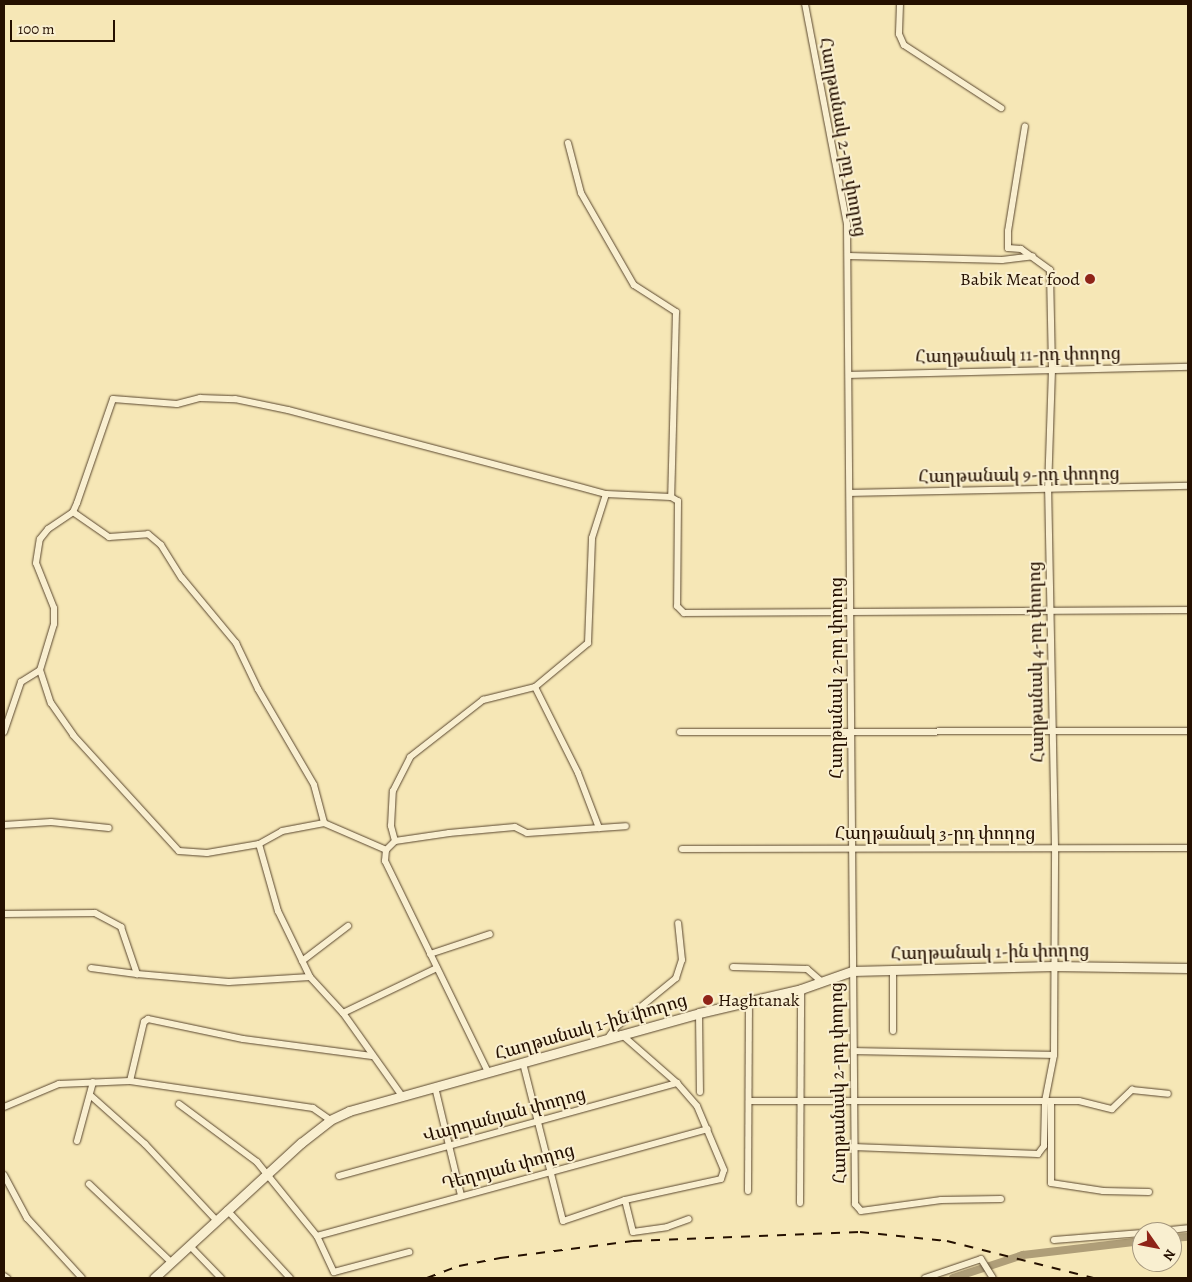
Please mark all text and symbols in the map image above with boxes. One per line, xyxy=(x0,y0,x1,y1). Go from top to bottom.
scale bar xyxy=(12,10,118,42)
text: 100 m xyxy=(18,19,55,39)
street label: Հաղթանակ 2-րդ փողոց xyxy=(815,36,871,238)
place label: Babik Meat food xyxy=(960,268,1080,290)
marker: Babik Meat food xyxy=(1084,273,1096,285)
street label: Հաղթանակ 11-րդ փողոց xyxy=(915,342,1121,368)
street label: Հաղթանակ 9-րդ փողոց xyxy=(918,462,1120,488)
street label: Հաղթանակ 4-րդ փողոց xyxy=(1023,561,1049,763)
street label: Հաղթանակ 2-րդ փողոց xyxy=(825,577,847,779)
street label: Հաղթանակ 3-րդ փողոց xyxy=(835,822,1035,844)
street label: Հաղթանակ 1-ին փողոց xyxy=(890,939,1090,965)
street label: Հաղթանակ 2-րդ փողոց xyxy=(825,982,851,1184)
street label: Հաղթանակ 1-ին փողոց xyxy=(493,989,689,1065)
place label: Haghtanak xyxy=(718,989,800,1011)
marker: Haghtanak xyxy=(702,994,714,1006)
street label: Վարդանյան փողոց xyxy=(420,1083,588,1147)
street label: Դեղոյան փողոց xyxy=(439,1139,577,1195)
north arrow xyxy=(1132,1222,1182,1272)
text: N xyxy=(1158,1245,1180,1264)

